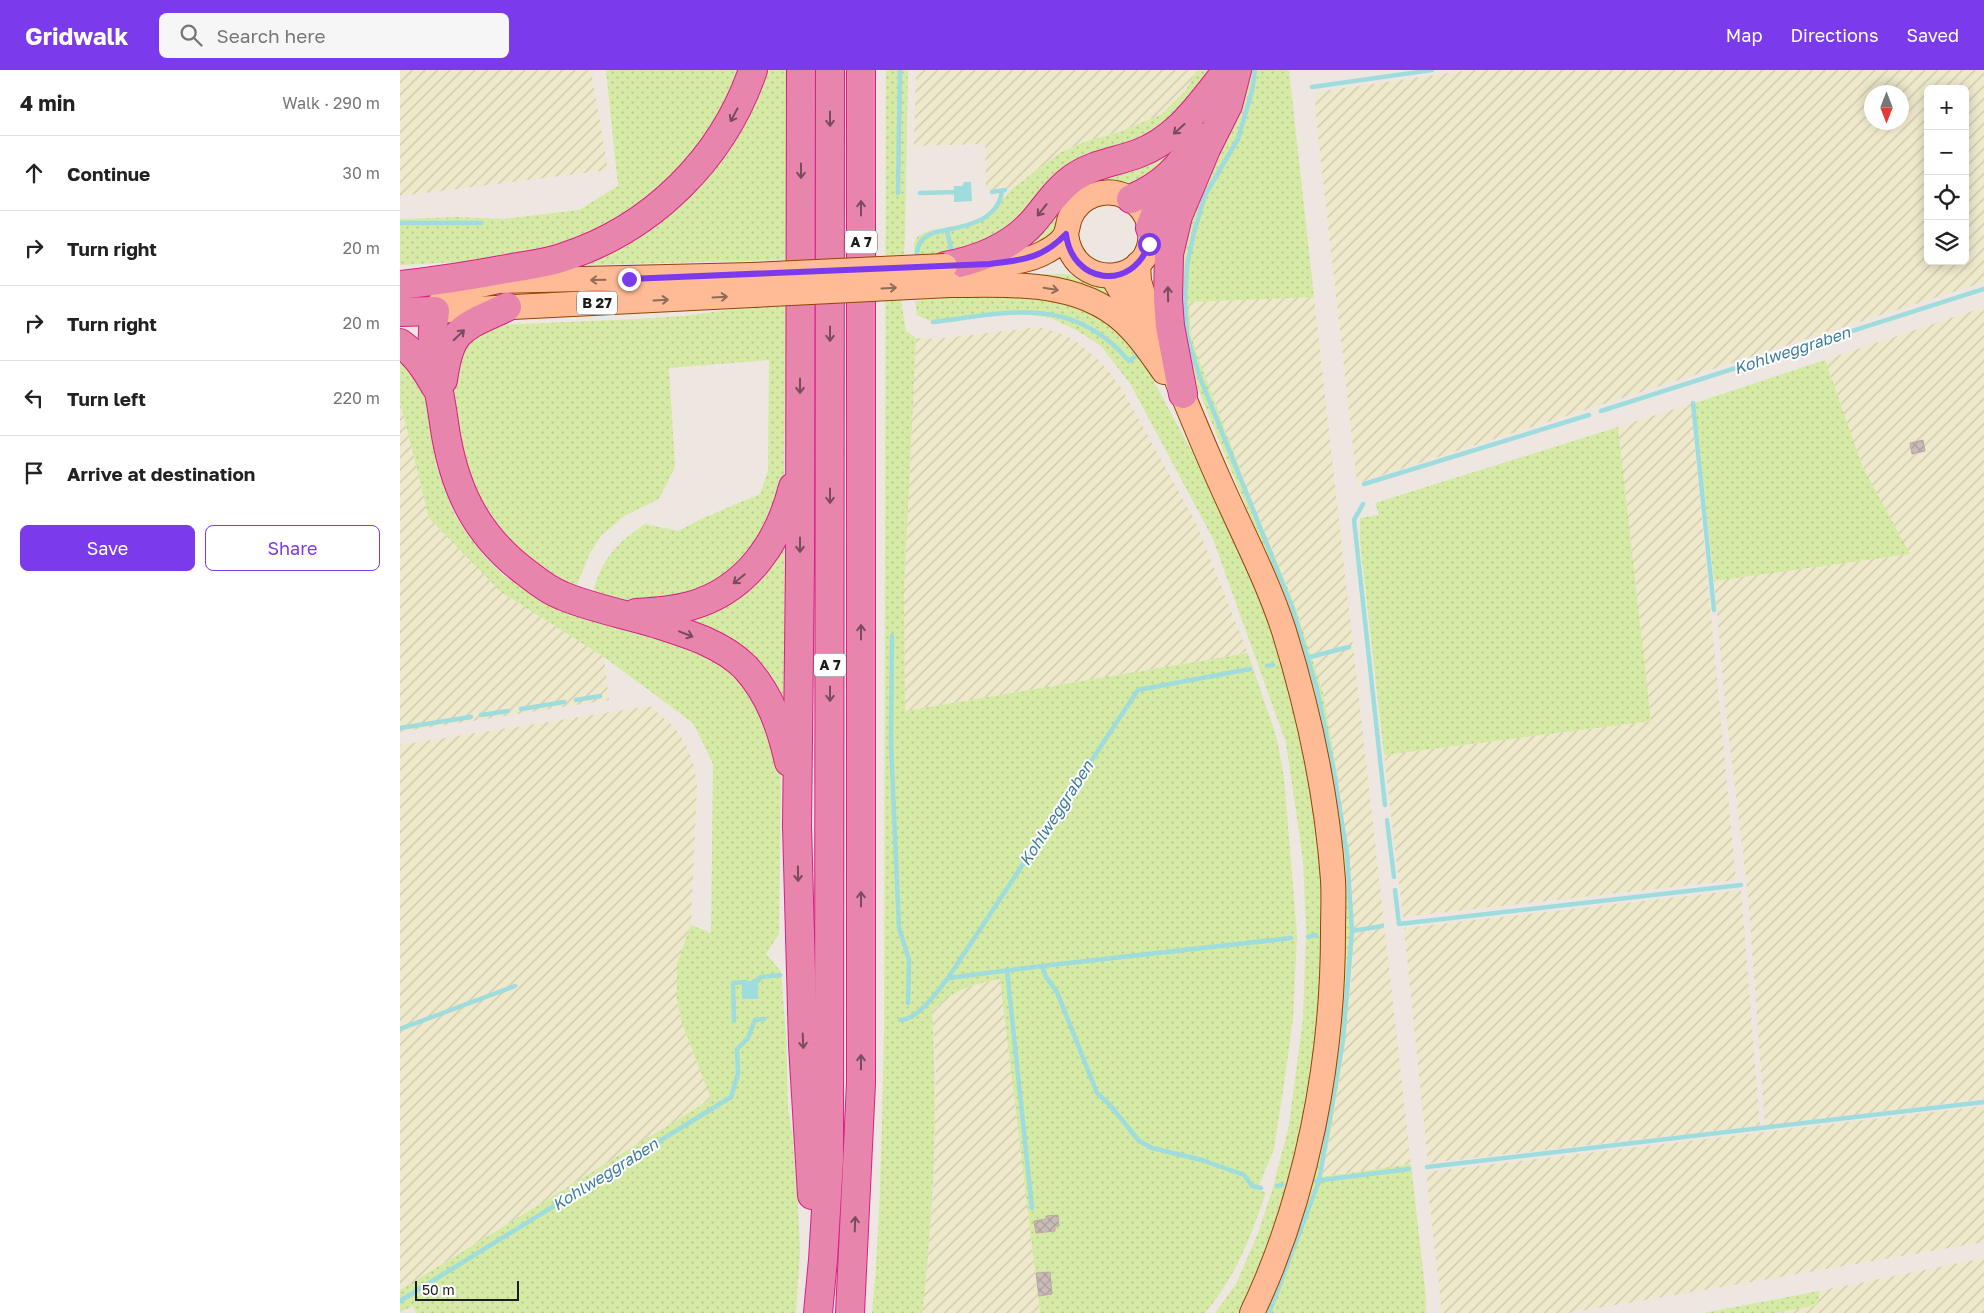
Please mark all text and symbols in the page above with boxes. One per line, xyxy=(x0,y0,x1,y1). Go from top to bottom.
search box xyxy=(159,13,509,58)
text: Gridwalk xyxy=(25,21,129,50)
icon: search xyxy=(177,21,205,49)
text: Search here xyxy=(217,24,325,47)
text: Map xyxy=(1726,24,1762,46)
text: Directions xyxy=(1790,24,1878,46)
text: Saved xyxy=(1906,24,1959,46)
north arrow xyxy=(1864,85,1909,130)
map controls xyxy=(1924,85,1969,265)
button: + xyxy=(1924,85,1969,130)
text: 4 min xyxy=(20,90,75,116)
text: Walk · 290 m xyxy=(282,93,380,113)
one-way arrow xyxy=(729,107,738,122)
one-way arrow xyxy=(825,110,835,126)
one-way arrow xyxy=(1172,123,1185,135)
button: − xyxy=(1924,130,1969,175)
icon: ahead xyxy=(20,159,48,187)
text: Continue xyxy=(67,162,150,185)
one-way arrow xyxy=(796,162,806,179)
text: 30 m xyxy=(343,163,380,183)
button: locate xyxy=(1924,175,1969,220)
one-way arrow xyxy=(856,201,866,217)
one-way arrow xyxy=(1036,203,1047,216)
button: layers xyxy=(1924,220,1969,265)
road number: A 7 xyxy=(845,230,877,253)
route start xyxy=(1138,233,1161,256)
icon: right xyxy=(20,234,48,262)
text: Turn right xyxy=(67,237,157,260)
text: 20 m xyxy=(343,238,380,258)
route end xyxy=(618,268,641,291)
one-way arrow xyxy=(591,275,607,285)
one-way arrow xyxy=(881,284,897,293)
one-way arrow xyxy=(1043,284,1059,294)
one-way arrow xyxy=(1163,286,1173,302)
road number: B 27 xyxy=(577,292,617,314)
one-way arrow xyxy=(712,292,728,301)
one-way arrow xyxy=(652,295,668,304)
icon: right xyxy=(20,309,48,337)
text: Turn right xyxy=(67,312,157,335)
text: 20 m xyxy=(343,313,380,333)
water label: Kohlweggraben xyxy=(1731,321,1854,378)
one-way arrow xyxy=(825,325,835,341)
one-way arrow xyxy=(453,329,465,341)
one-way arrow xyxy=(795,378,805,394)
icon: left xyxy=(20,384,48,412)
text: Turn left xyxy=(67,387,146,410)
text: 220 m xyxy=(333,388,380,408)
icon: arrive xyxy=(20,459,48,487)
text: Arrive at destination xyxy=(67,462,255,485)
one-way arrow xyxy=(825,488,835,504)
button: Save xyxy=(20,525,195,571)
button: Share xyxy=(205,525,380,571)
one-way arrow xyxy=(795,536,805,552)
one-way arrow xyxy=(733,574,746,585)
one-way arrow xyxy=(856,624,866,640)
one-way arrow xyxy=(678,630,693,639)
road number: A 7 xyxy=(814,654,846,676)
one-way arrow xyxy=(825,685,835,701)
water label: Kohlweggraben xyxy=(1015,756,1098,869)
one-way arrow xyxy=(794,866,803,882)
one-way arrow xyxy=(856,892,866,908)
one-way arrow xyxy=(798,1033,807,1049)
one-way arrow xyxy=(856,1054,866,1070)
water label: Kohlweggraben xyxy=(548,1133,663,1215)
one-way arrow xyxy=(850,1216,860,1232)
scale bar xyxy=(415,1278,519,1301)
text: 50 m xyxy=(422,1281,455,1298)

